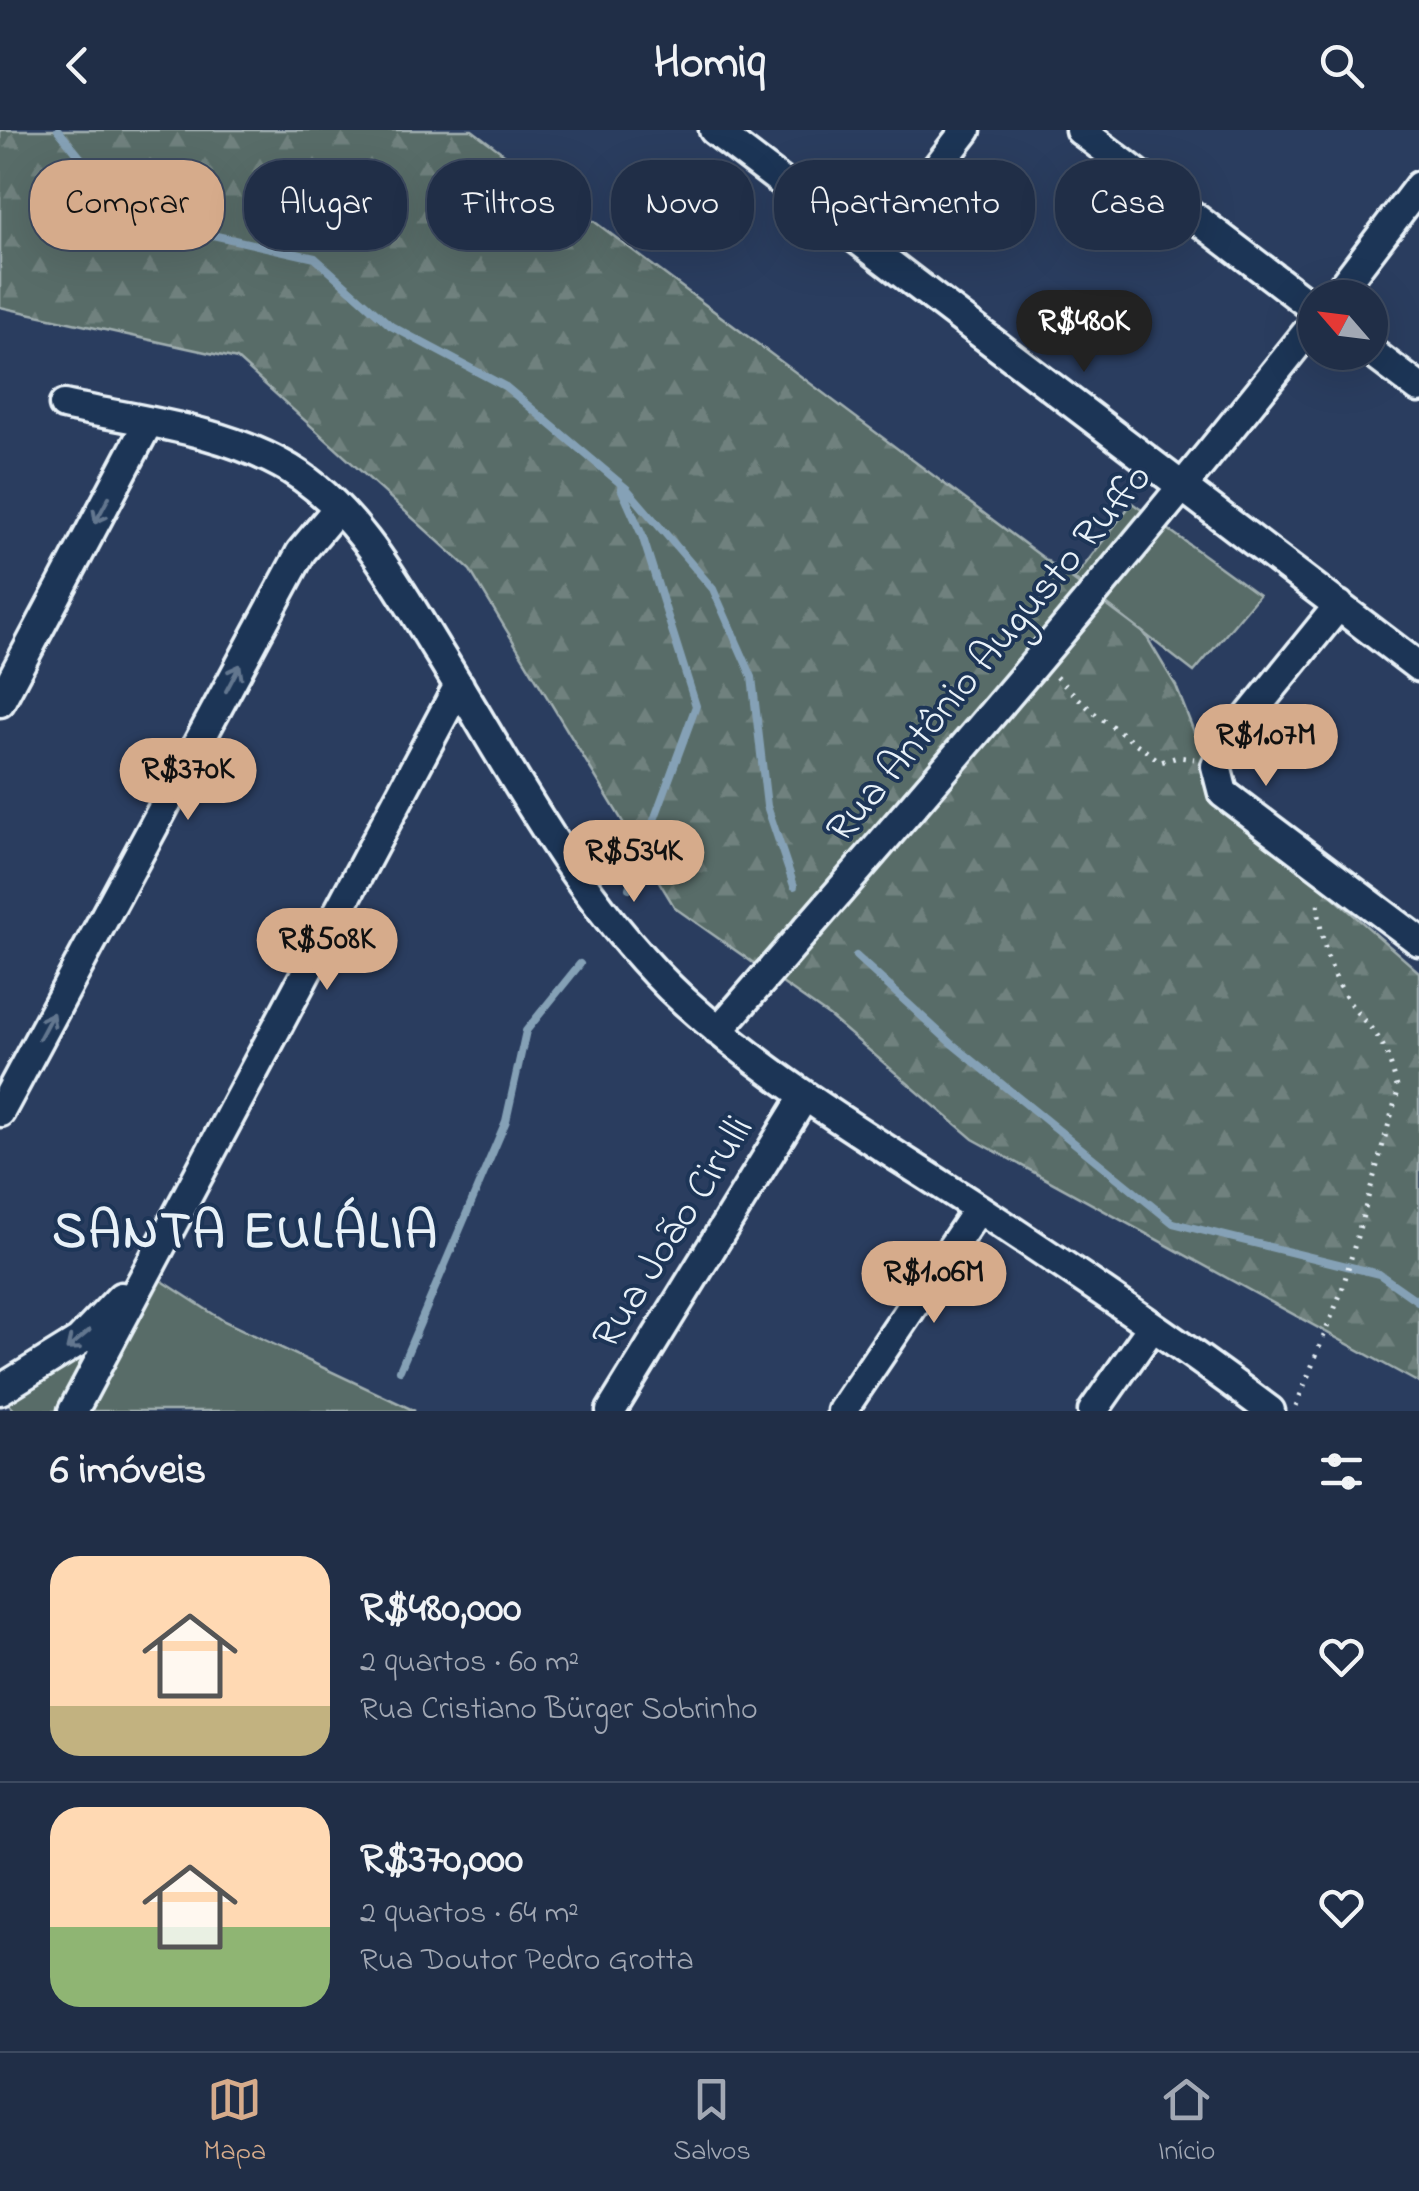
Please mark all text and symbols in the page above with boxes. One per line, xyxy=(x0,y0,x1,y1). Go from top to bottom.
text: Homiq xyxy=(654,32,765,98)
icon: back xyxy=(50,38,105,93)
icon: search xyxy=(1314,38,1369,93)
chip: Comprar xyxy=(30,160,224,250)
chip: Alugar xyxy=(244,160,407,250)
chip: Filtros xyxy=(427,160,591,250)
chip: Novo xyxy=(611,160,754,250)
chip: Apartamento xyxy=(774,160,1035,250)
chip: Casa xyxy=(1055,160,1200,250)
north arrow xyxy=(1298,280,1388,370)
map controls xyxy=(1298,280,1388,370)
pin: R$480K xyxy=(1003,290,1165,375)
text: R$480K xyxy=(1038,299,1130,346)
street label: Rua Antônio Augusto Ruffo xyxy=(812,450,1168,858)
one-way arrow xyxy=(92,494,111,524)
one-way arrow xyxy=(224,664,244,693)
pin: R$1.07M xyxy=(1174,704,1358,789)
text: R$1.07M xyxy=(1216,713,1316,760)
pin: R$370K xyxy=(107,738,269,823)
text: R$370K xyxy=(142,747,234,794)
pin: R$534K xyxy=(553,820,715,905)
text: R$534K xyxy=(585,829,683,876)
pin: R$508K xyxy=(246,908,408,993)
text: R$508K xyxy=(279,917,375,964)
one-way arrow xyxy=(37,1011,56,1041)
street label: Rua João Cirulli xyxy=(578,1104,770,1362)
district label: SANTA EULÁLIA xyxy=(53,1196,439,1272)
pin: R$1.06M xyxy=(842,1241,1026,1326)
text: R$1.06M xyxy=(883,1250,985,1297)
one-way arrow xyxy=(65,1328,91,1350)
text: 6 imóveis xyxy=(50,1441,206,1502)
icon: filters xyxy=(1314,1444,1369,1499)
text: R$480,000 xyxy=(360,1579,522,1640)
icon: home xyxy=(130,1596,250,1716)
icon: heart xyxy=(1314,1629,1369,1684)
text: 2 quartos · 60 m² xyxy=(360,1640,579,1687)
text: Rua Cristiano Bürger Sobrinho xyxy=(360,1687,758,1734)
text: R$370,000 xyxy=(360,1830,523,1891)
icon: home xyxy=(130,1847,250,1967)
icon: heart xyxy=(1314,1880,1369,1935)
text: 2 quartos · 64 m² xyxy=(360,1891,579,1938)
text: Rua Doutor Pedro Grotta xyxy=(360,1938,694,1985)
tab: Mapa xyxy=(204,2072,266,2173)
tab: Salvos xyxy=(673,2072,751,2173)
tab: Início xyxy=(1158,2072,1215,2173)

